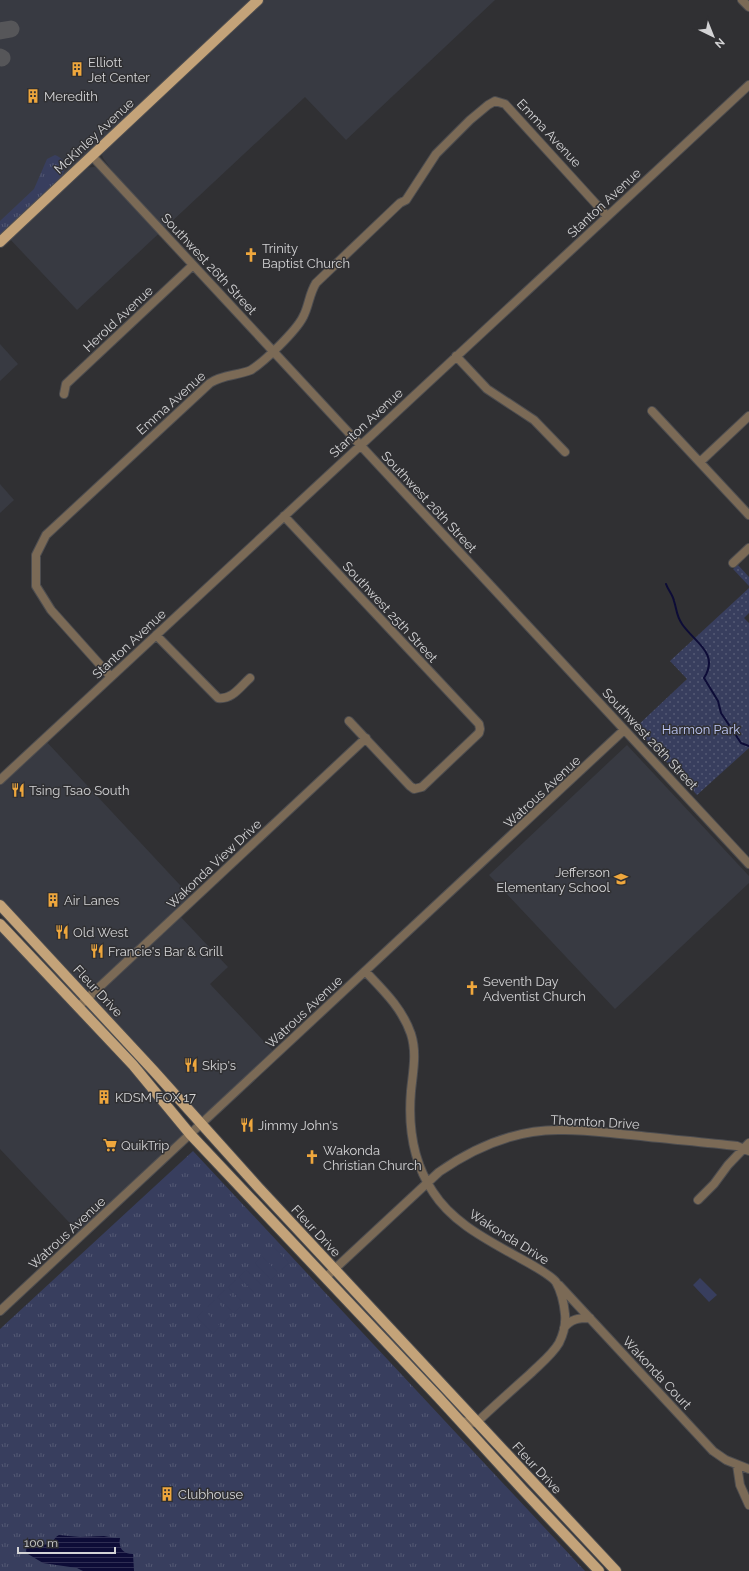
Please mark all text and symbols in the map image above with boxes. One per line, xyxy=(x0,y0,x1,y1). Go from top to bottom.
north arrow xyxy=(693,16,733,56)
text: N xyxy=(712,35,727,51)
place label: Elliott Jet Center xyxy=(88,55,150,85)
building icon: Elliott Jet Center xyxy=(69,61,85,77)
building icon: Meredith xyxy=(25,88,41,104)
place label: Meredith xyxy=(44,89,98,104)
street label: McKinley Avenue xyxy=(51,95,137,177)
street label: Emma Avenue xyxy=(514,96,585,170)
street label: Stanton Avenue xyxy=(564,165,644,241)
street label: Southwest 26th Street xyxy=(158,210,260,318)
place label: Trinity Baptist Church xyxy=(262,241,350,271)
church icon: Trinity Baptist Church xyxy=(243,247,259,263)
street label: Herold Avenue xyxy=(80,283,156,355)
street label: Emma Avenue xyxy=(134,368,209,438)
street label: Stanton Avenue xyxy=(326,385,406,461)
street label: Southwest 26th Street xyxy=(378,448,480,556)
street label: Southwest 25th Street xyxy=(339,559,441,666)
street label: Stanton Avenue xyxy=(89,606,169,682)
street label: Southwest 26th Street xyxy=(599,685,701,793)
park label: Harmon Park xyxy=(662,722,740,737)
street label: Watrous Avenue xyxy=(501,753,584,831)
restaurant icon: Tsing Tsao South xyxy=(10,782,26,798)
place label: Tsing Tsao South xyxy=(29,783,130,798)
street label: Wakonda View Drive xyxy=(164,816,265,912)
place label: Jefferson Elementary School xyxy=(496,865,610,895)
school or university icon: Jefferson Elementary School xyxy=(613,871,629,887)
building icon: Air Lanes xyxy=(45,892,61,908)
place label: Air Lanes xyxy=(64,893,119,908)
restaurant icon: Old West xyxy=(54,924,70,940)
place label: Old West xyxy=(73,925,129,940)
restaurant icon: Francie's Bar & Grill xyxy=(89,943,105,959)
place label: Francie's Bar & Grill xyxy=(108,944,223,959)
street label: Fleur Drive xyxy=(70,962,126,1020)
street label: Watrous Avenue xyxy=(263,973,346,1051)
place label: Seventh Day Adventist Church xyxy=(483,974,586,1004)
church icon: Seventh Day Adventist Church xyxy=(464,980,480,996)
restaurant icon: Skip's xyxy=(183,1057,199,1073)
place label: Skip's xyxy=(202,1058,236,1073)
building icon: KDSM FOX 17 xyxy=(96,1089,112,1105)
place label: KDSM FOX 17 xyxy=(115,1090,196,1105)
street label: Thornton Drive xyxy=(550,1112,640,1132)
restaurant icon: Jimmy John's xyxy=(239,1117,255,1133)
place label: Jimmy John's xyxy=(258,1118,338,1133)
supermarket icon: QuikTrip xyxy=(102,1137,118,1153)
place label: QuikTrip xyxy=(121,1138,169,1153)
place label: Wakonda Christian Church xyxy=(323,1143,422,1173)
church icon: Wakonda Christian Church xyxy=(304,1149,320,1165)
street label: Watrous Avenue xyxy=(26,1194,109,1272)
street label: Fleur Drive xyxy=(288,1202,344,1260)
street label: Wakonda Drive xyxy=(466,1206,552,1268)
street label: Wakonda Court xyxy=(620,1334,695,1413)
street label: Fleur Drive xyxy=(509,1439,565,1497)
building icon: Clubhouse xyxy=(159,1486,175,1502)
place label: Clubhouse xyxy=(178,1487,244,1502)
scale bar xyxy=(18,1529,115,1555)
text: 100 m xyxy=(24,1536,58,1550)

